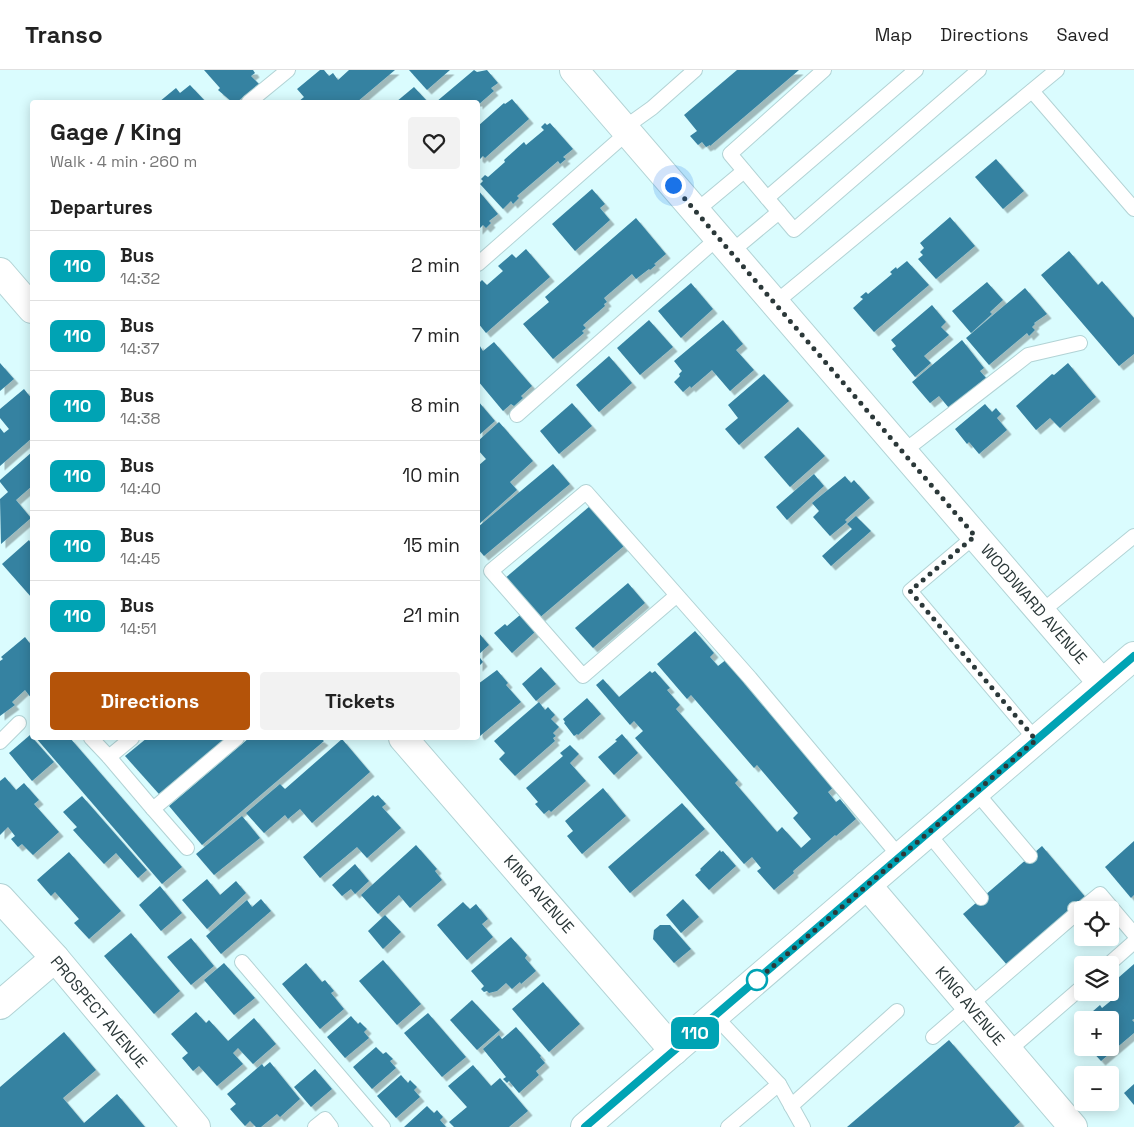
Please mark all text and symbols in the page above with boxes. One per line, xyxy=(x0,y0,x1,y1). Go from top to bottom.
text: Transo xyxy=(25,19,103,50)
text: Map xyxy=(875,23,912,46)
text: Directions xyxy=(940,23,1029,46)
text: Saved xyxy=(1057,23,1109,46)
text: Gage / King xyxy=(50,116,182,147)
button: heart xyxy=(408,117,460,169)
text: Walk · 4 min · 260 m xyxy=(50,151,197,172)
your location xyxy=(661,173,686,198)
text: Departures xyxy=(50,195,153,220)
text: Bus xyxy=(120,243,154,268)
text: 2 min xyxy=(411,253,460,278)
text: 110 xyxy=(64,254,91,277)
text: 14:32 xyxy=(120,268,160,289)
text: Bus xyxy=(120,313,154,338)
text: 7 min xyxy=(412,323,460,348)
text: 110 xyxy=(64,324,91,347)
text: 14:37 xyxy=(120,338,159,359)
text: Bus xyxy=(120,383,154,408)
text: 8 min xyxy=(411,393,460,418)
text: 110 xyxy=(64,394,91,417)
text: 14:38 xyxy=(120,408,160,429)
text: Bus xyxy=(120,453,154,478)
text: 10 min xyxy=(402,463,460,488)
text: 110 xyxy=(64,464,91,487)
text: 14:40 xyxy=(120,478,161,499)
text: Bus xyxy=(120,523,154,548)
text: 15 min xyxy=(403,533,460,558)
text: 110 xyxy=(64,534,91,557)
street label: WOODWARD AVENUE xyxy=(976,540,1092,668)
text: 14:45 xyxy=(120,548,160,569)
text: Bus xyxy=(120,593,154,618)
text: 21 min xyxy=(403,603,460,628)
text: 110 xyxy=(64,604,91,627)
text: 14:51 xyxy=(120,618,157,639)
button: Directions xyxy=(50,672,250,730)
button: Tickets xyxy=(260,672,460,730)
street label: KING AVENUE xyxy=(499,850,579,938)
map controls xyxy=(1074,901,1119,1111)
button: locate xyxy=(1074,901,1119,946)
street label: PROSPECT AVENUE xyxy=(46,952,152,1072)
button: layers xyxy=(1074,956,1119,1001)
street label: KING AVENUE xyxy=(931,962,1009,1050)
unlabelled marker xyxy=(746,969,768,991)
button: + xyxy=(1074,1011,1119,1056)
line badge: 110 xyxy=(666,1017,724,1049)
text: 110 xyxy=(681,1021,709,1044)
button: − xyxy=(1074,1066,1119,1111)

